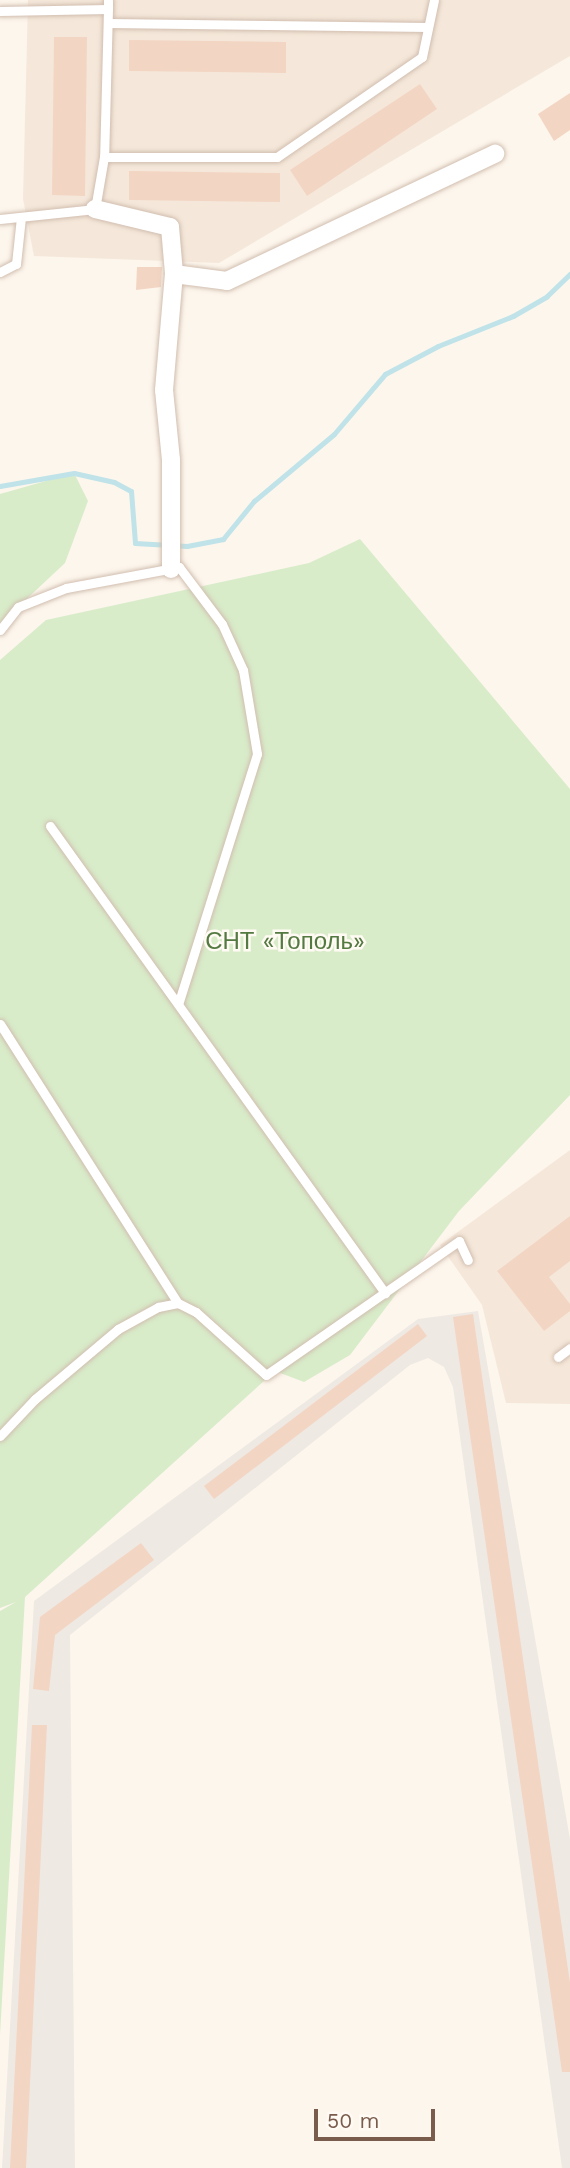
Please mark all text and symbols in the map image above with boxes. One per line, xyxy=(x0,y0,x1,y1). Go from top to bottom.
park label: СНТ «Тополь» xyxy=(205,928,365,956)
scale bar xyxy=(318,2094,439,2138)
text: 50 m xyxy=(327,2108,379,2133)

